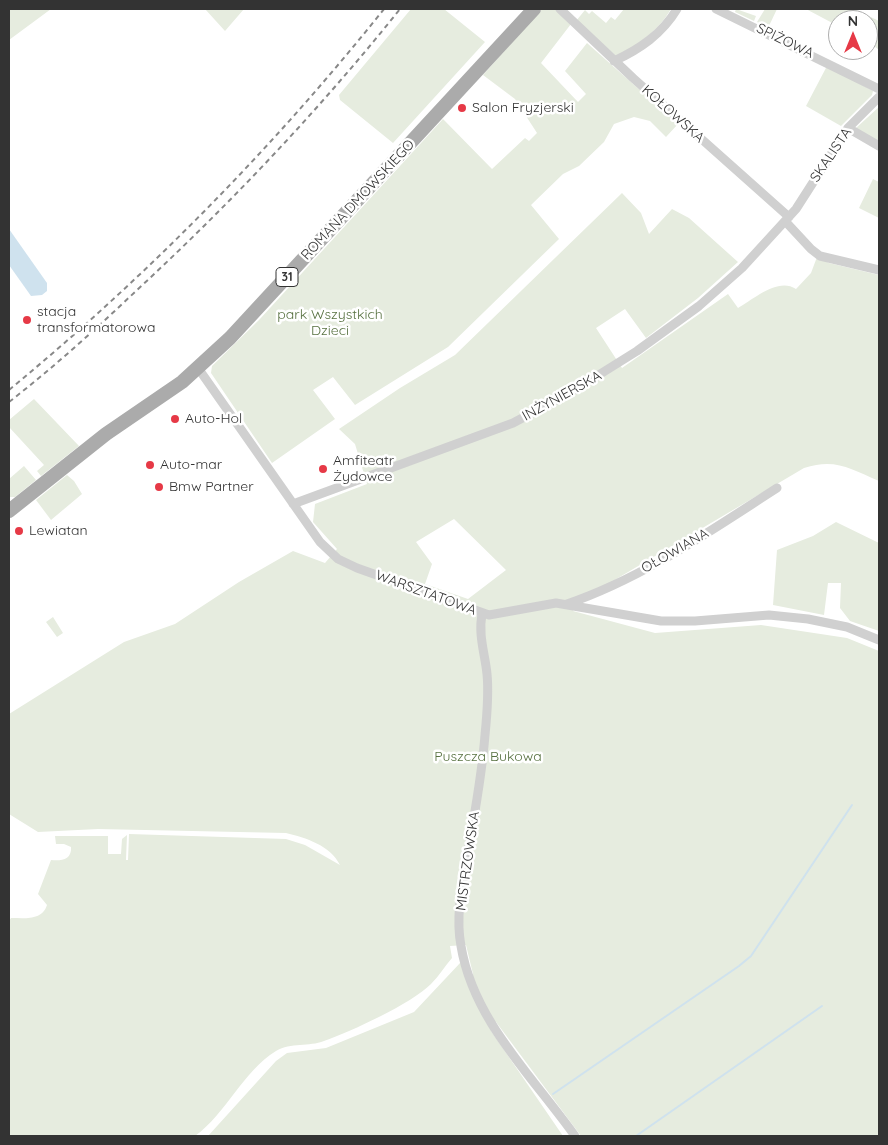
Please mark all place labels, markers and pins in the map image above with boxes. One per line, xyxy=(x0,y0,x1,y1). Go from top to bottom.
place label: Salon Fryzjerski xyxy=(472,100,574,116)
marker: Salon Fryzjerski xyxy=(456,102,468,114)
place label: stacja transformatorowa xyxy=(37,304,155,336)
marker: stacja transformatorowa xyxy=(21,314,33,326)
place label: Auto-Hol xyxy=(185,411,242,427)
marker: Auto-Hol xyxy=(169,413,181,425)
place label: Amfiteatr Żydowce xyxy=(333,453,394,486)
place label: Auto-mar xyxy=(160,457,222,473)
marker: Auto-mar xyxy=(144,459,156,471)
marker: Amfiteatr Żydowce xyxy=(317,463,329,475)
place label: Bmw Partner xyxy=(169,479,254,495)
marker: Bmw Partner xyxy=(153,481,165,493)
place label: Lewiatan xyxy=(29,523,88,539)
marker: Lewiatan xyxy=(13,525,25,537)

